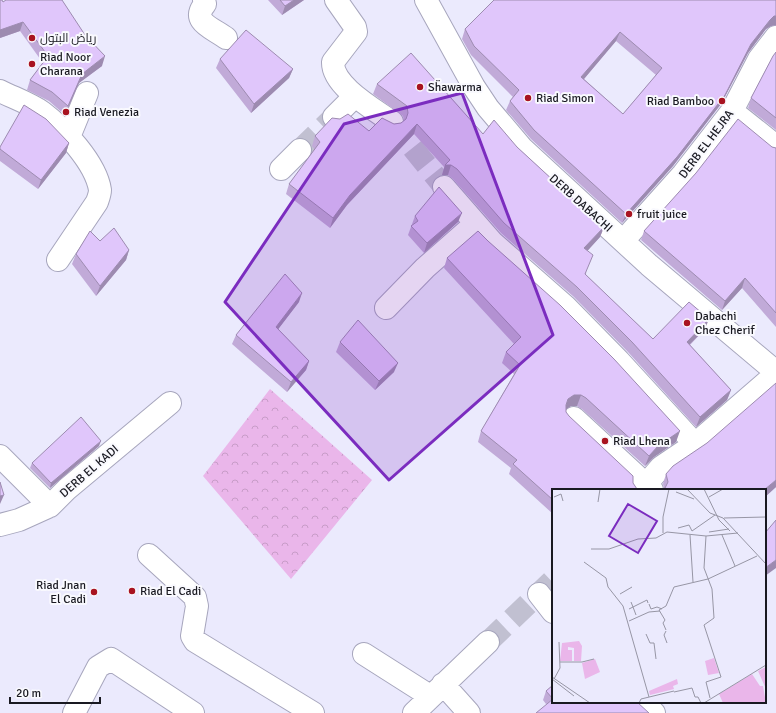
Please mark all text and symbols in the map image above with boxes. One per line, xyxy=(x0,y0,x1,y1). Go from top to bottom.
place label: رياض البتول xyxy=(40,31,96,46)
marker: رياض البتول xyxy=(27,33,37,43)
place label: Riad Noor Charana xyxy=(40,50,91,79)
marker: Riad Noor Charana xyxy=(27,59,37,69)
place label: Sḧawarma xyxy=(428,79,482,95)
marker: Sḧawarma xyxy=(415,82,425,92)
place label: Riad Simon xyxy=(536,91,594,106)
marker: Riad Simon xyxy=(523,93,533,103)
place label: Riad Bamboo xyxy=(647,94,714,109)
marker: Riad Bamboo xyxy=(717,96,727,106)
place label: Riad Venezia xyxy=(74,105,139,120)
street label: DERB EL HEJRA xyxy=(676,106,737,182)
marker: Riad Venezia xyxy=(61,107,71,117)
street label: DERB DABACHI xyxy=(546,171,615,236)
place label: fruit juice xyxy=(637,207,687,222)
marker: fruit juice xyxy=(624,209,634,219)
place label: Dabachi Chez Cherif xyxy=(695,309,755,338)
marker: Dabachi Chez Cherif xyxy=(682,318,692,328)
place label: Riad Lhena xyxy=(613,434,670,449)
marker: Riad Lhena xyxy=(600,436,610,446)
street label: DERB EL KADI xyxy=(57,442,122,501)
inset map xyxy=(552,489,766,703)
place label: Riad Jnan El Cadi xyxy=(36,578,86,607)
place label: Riad El Cadi xyxy=(140,584,201,599)
marker: Riad El Cadi xyxy=(127,586,137,596)
marker: Riad Jnan El Cadi xyxy=(89,587,99,597)
scale bar xyxy=(10,679,100,705)
text: 20 m xyxy=(16,686,41,701)

